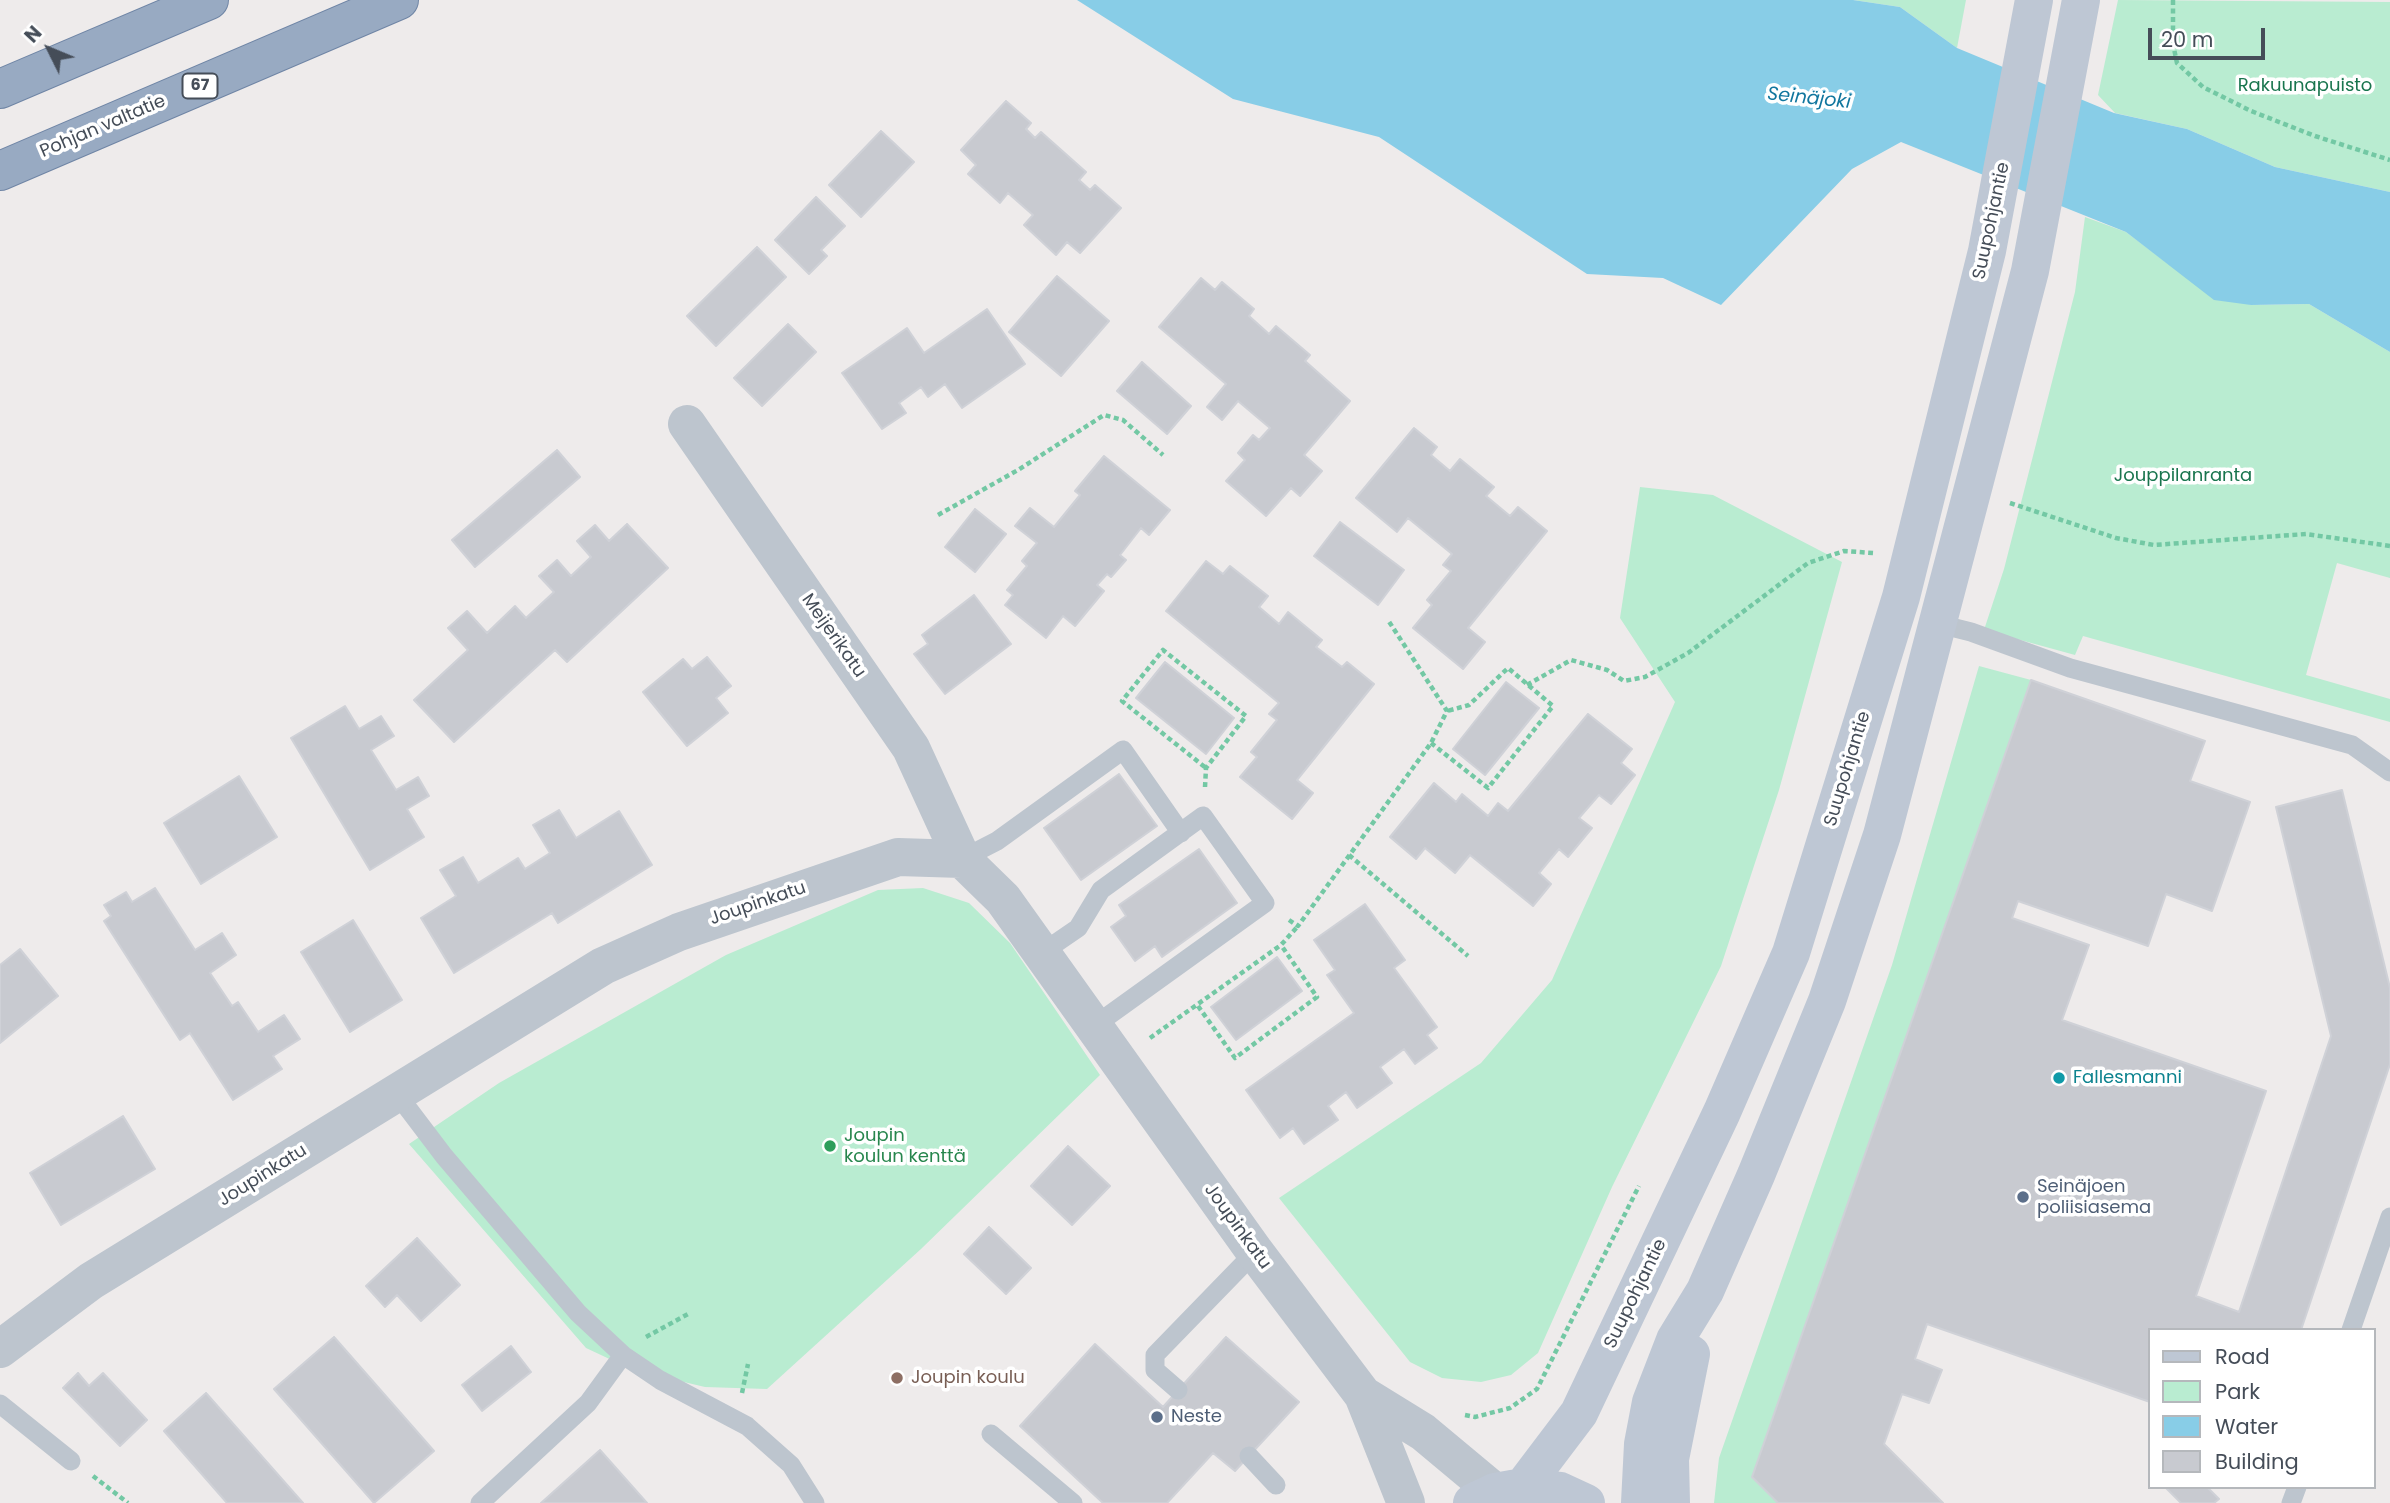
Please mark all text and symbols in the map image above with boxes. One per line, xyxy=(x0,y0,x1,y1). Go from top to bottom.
north arrow xyxy=(14,14,84,84)
scale bar xyxy=(2152,14,2269,58)
text: N xyxy=(19,20,48,49)
text: 20 m xyxy=(2161,25,2214,54)
road number: 67 xyxy=(182,74,218,99)
park label: Rakuunapuisto xyxy=(2238,75,2372,97)
water label: Seinäjoki xyxy=(1766,83,1852,115)
street label: Pohjan valtatie xyxy=(37,91,169,163)
street label: Suupohjantie xyxy=(1969,161,2015,281)
park label: Jouppilanranta xyxy=(2114,465,2252,487)
street label: Meijerikatu xyxy=(796,590,870,682)
street label: Suupohjantie xyxy=(1820,709,1876,829)
street label: Joupinkatu xyxy=(707,877,809,931)
place label: Fallesmanni xyxy=(2073,1067,2182,1089)
marker: Fallesmanni xyxy=(2051,1070,2067,1086)
place label: Joupin koulun kenttä xyxy=(844,1125,966,1168)
marker: Joupin koulun kenttä xyxy=(822,1138,838,1154)
street label: Joupinkatu xyxy=(215,1140,311,1212)
place label: Seinäjoen poliisiasema xyxy=(2037,1176,2151,1218)
street label: Joupinkatu xyxy=(1199,1180,1275,1274)
marker: Seinäjoen poliisiasema xyxy=(2015,1189,2031,1205)
street label: Suupohjantie xyxy=(1600,1236,1672,1352)
legend xyxy=(2148,1328,2376,1489)
text: Road xyxy=(2215,1342,2270,1371)
place label: Joupin koulu xyxy=(911,1367,1025,1389)
marker: Joupin koulu xyxy=(889,1370,905,1386)
text: Park xyxy=(2215,1377,2260,1406)
place label: Neste xyxy=(1171,1406,1222,1428)
marker: Neste xyxy=(1149,1409,1165,1425)
text: Water xyxy=(2215,1412,2278,1441)
text: Building xyxy=(2215,1447,2299,1476)

